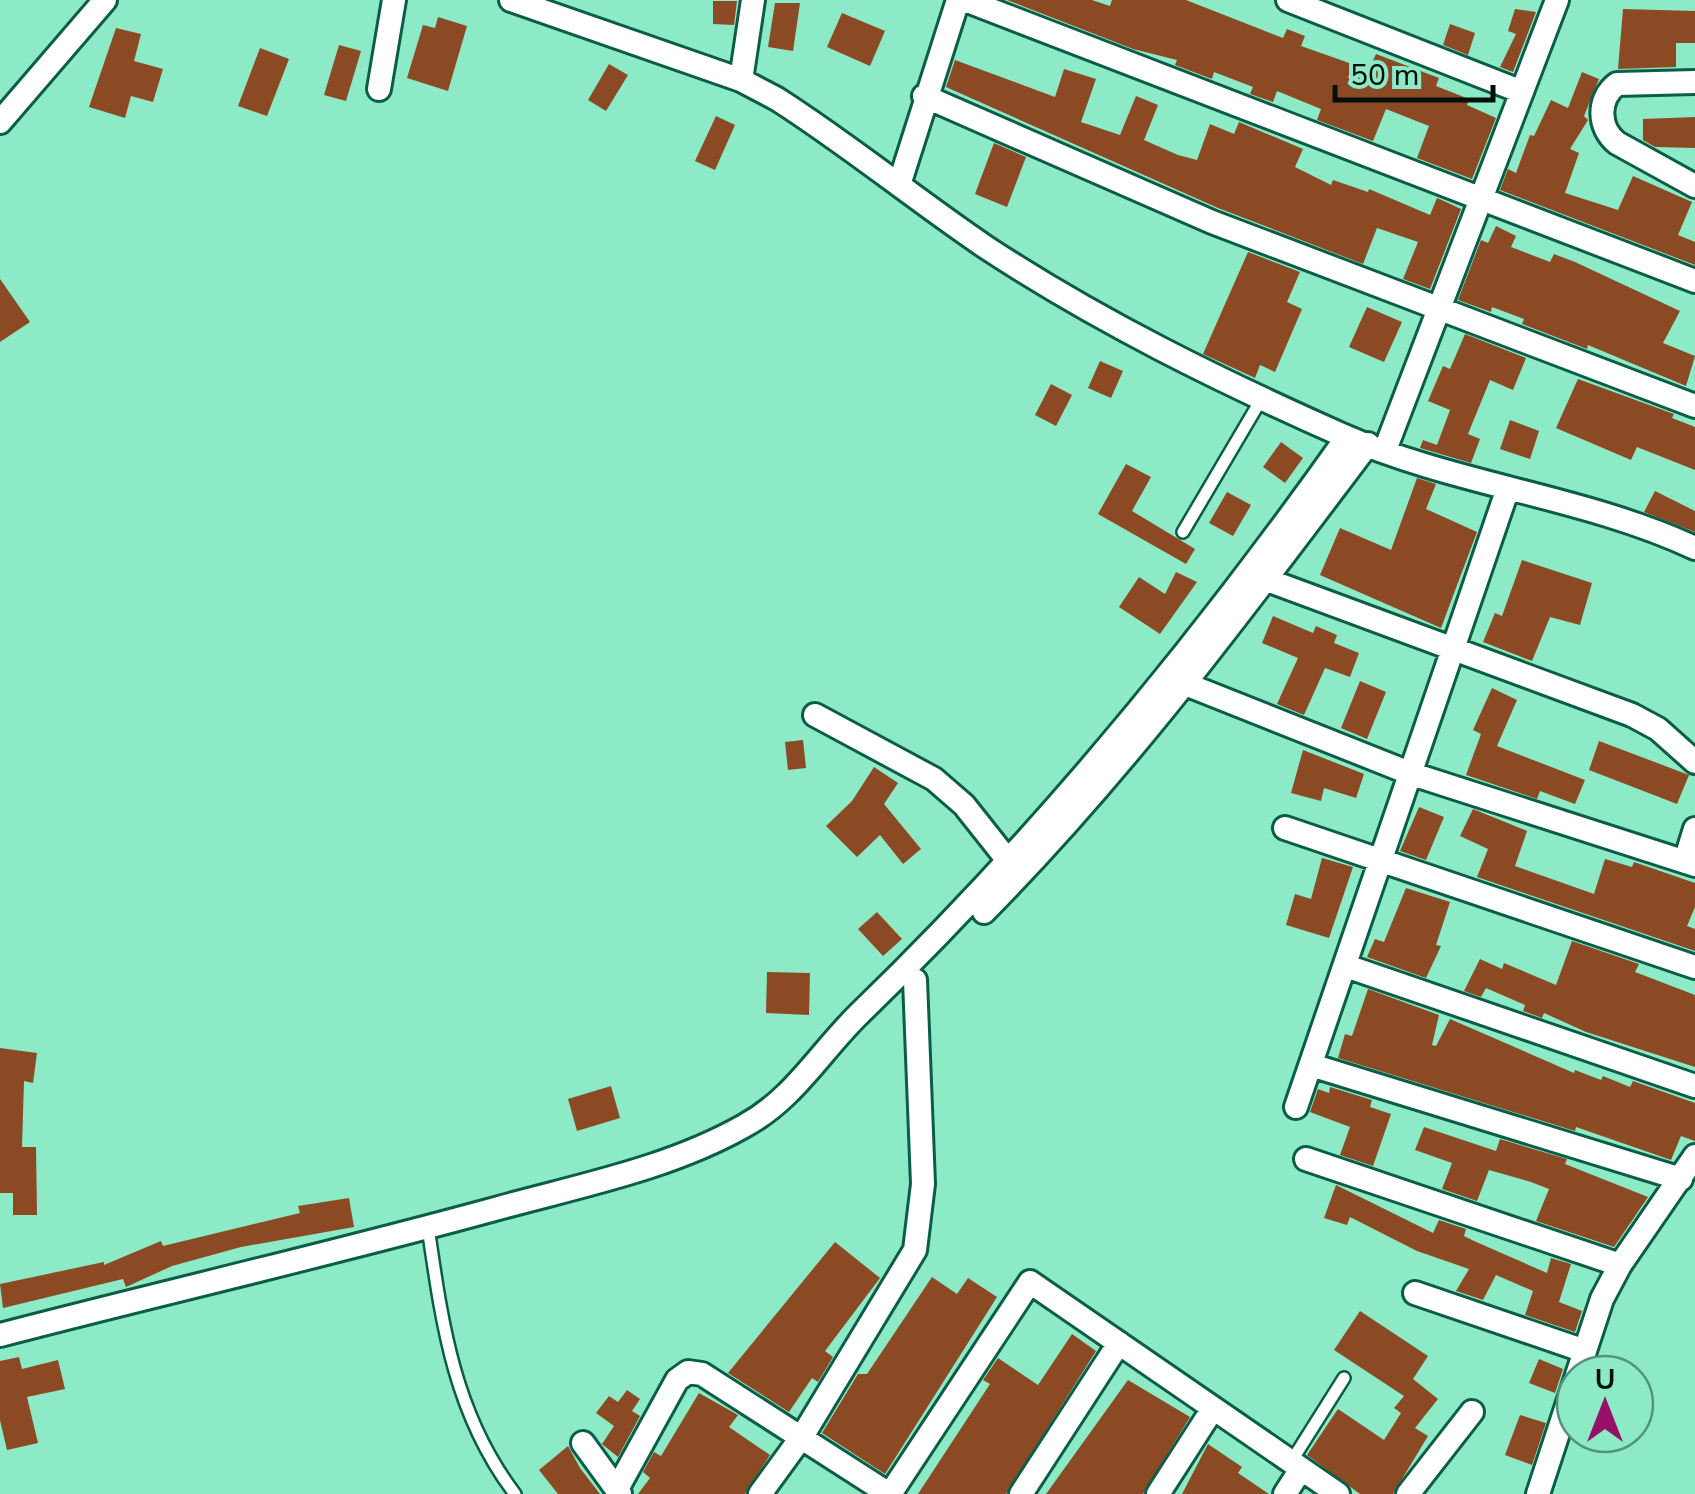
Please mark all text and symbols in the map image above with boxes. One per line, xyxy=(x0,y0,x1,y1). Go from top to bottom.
scale bar xyxy=(1335,40,1492,102)
text: 50 m xyxy=(1350,55,1419,96)
north arrow xyxy=(1555,1354,1655,1454)
text: U xyxy=(1595,1361,1615,1399)

